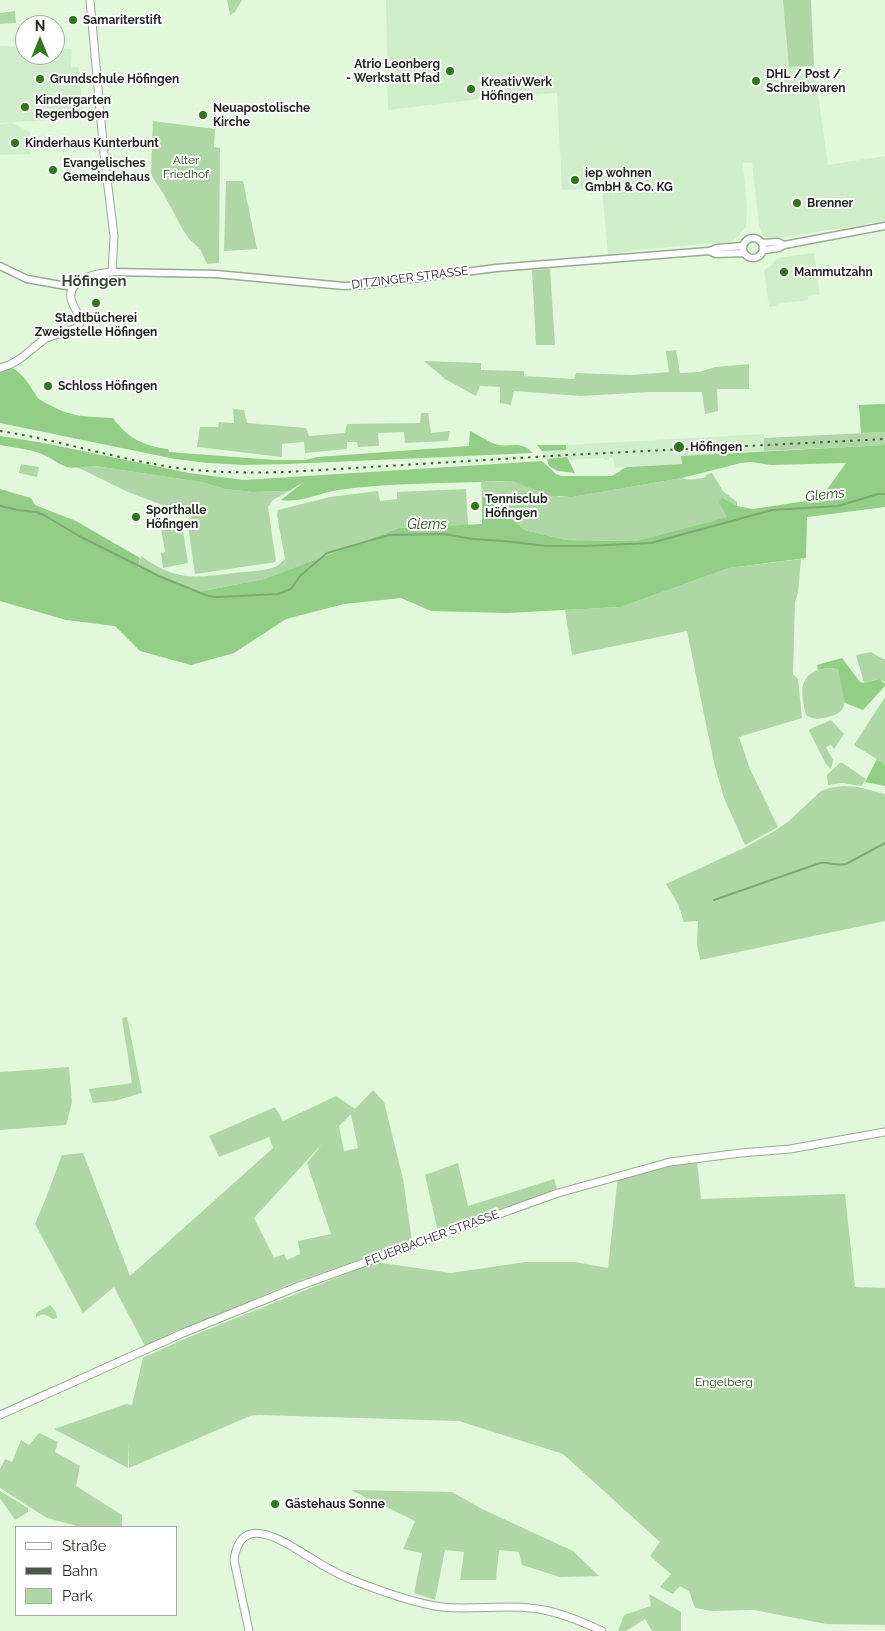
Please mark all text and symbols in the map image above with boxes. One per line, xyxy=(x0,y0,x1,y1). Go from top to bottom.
place label: Samariterstift xyxy=(83,13,162,27)
marker: Samariterstift xyxy=(67,14,79,26)
north arrow xyxy=(15,15,65,65)
text: N xyxy=(35,18,45,34)
place label: Atrio Leonberg - Werkstatt Pfad xyxy=(346,57,440,85)
marker: Atrio Leonberg - Werkstatt Pfad xyxy=(444,65,456,77)
place label: DHL / Post / Schreibwaren xyxy=(766,67,845,95)
place label: Grundschule Höfingen xyxy=(50,72,179,86)
marker: Grundschule Höfingen xyxy=(34,73,46,85)
place label: KreativWerk Höfingen xyxy=(481,75,552,103)
marker: DHL / Post / Schreibwaren xyxy=(750,75,762,87)
marker: KreativWerk Höfingen xyxy=(465,83,477,95)
place label: Kindergarten Regenbogen xyxy=(35,93,111,121)
marker: Kindergarten Regenbogen xyxy=(19,101,31,113)
place label: Neuapostolische Kirche xyxy=(213,101,310,129)
marker: Neuapostolische Kirche xyxy=(197,109,209,121)
place label: Kinderhaus Kunterbunt xyxy=(25,136,159,150)
marker: Kinderhaus Kunterbunt xyxy=(9,137,21,149)
park label: Alter Friedhof xyxy=(163,153,209,181)
place label: Evangelisches Gemeindehaus xyxy=(63,156,150,184)
marker: Evangelisches Gemeindehaus xyxy=(47,164,59,176)
place label: iep wohnen GmbH & Co. KG xyxy=(585,166,673,194)
marker: iep wohnen GmbH & Co. KG xyxy=(569,174,581,186)
place label: Brenner xyxy=(807,196,853,210)
marker: Brenner xyxy=(791,197,803,209)
street label: DITZINGER STRASSE xyxy=(351,264,469,292)
place label: Mammutzahn xyxy=(794,265,873,279)
marker: Mammutzahn xyxy=(778,266,790,278)
district label: Höfingen xyxy=(61,272,127,290)
marker: Stadtbücherei Zweigstelle Höfingen xyxy=(90,297,102,309)
place label: Stadtbücherei Zweigstelle Höfingen xyxy=(35,311,157,339)
place label: Schloss Höfingen xyxy=(58,379,157,393)
marker: Schloss Höfingen xyxy=(42,380,54,392)
marker: Höfingen xyxy=(672,440,686,454)
place label: Höfingen xyxy=(690,440,742,454)
water label: Glems xyxy=(804,485,846,505)
place label: Tennisclub Höfingen xyxy=(485,492,548,520)
marker: Tennisclub Höfingen xyxy=(469,500,481,512)
place label: Sporthalle Höfingen xyxy=(146,503,206,531)
marker: Sporthalle Höfingen xyxy=(130,511,142,523)
water label: Glems xyxy=(407,517,447,533)
street label: FEUERBACHER STRASSE xyxy=(363,1207,501,1269)
park label: Engelberg xyxy=(695,1375,753,1389)
place label: Gästehaus Sonne xyxy=(285,1497,385,1511)
marker: Gästehaus Sonne xyxy=(269,1498,281,1510)
legend xyxy=(15,1526,178,1616)
text: Straße xyxy=(62,1537,106,1555)
text: Bahn xyxy=(62,1562,98,1580)
text: Park xyxy=(62,1587,93,1605)

